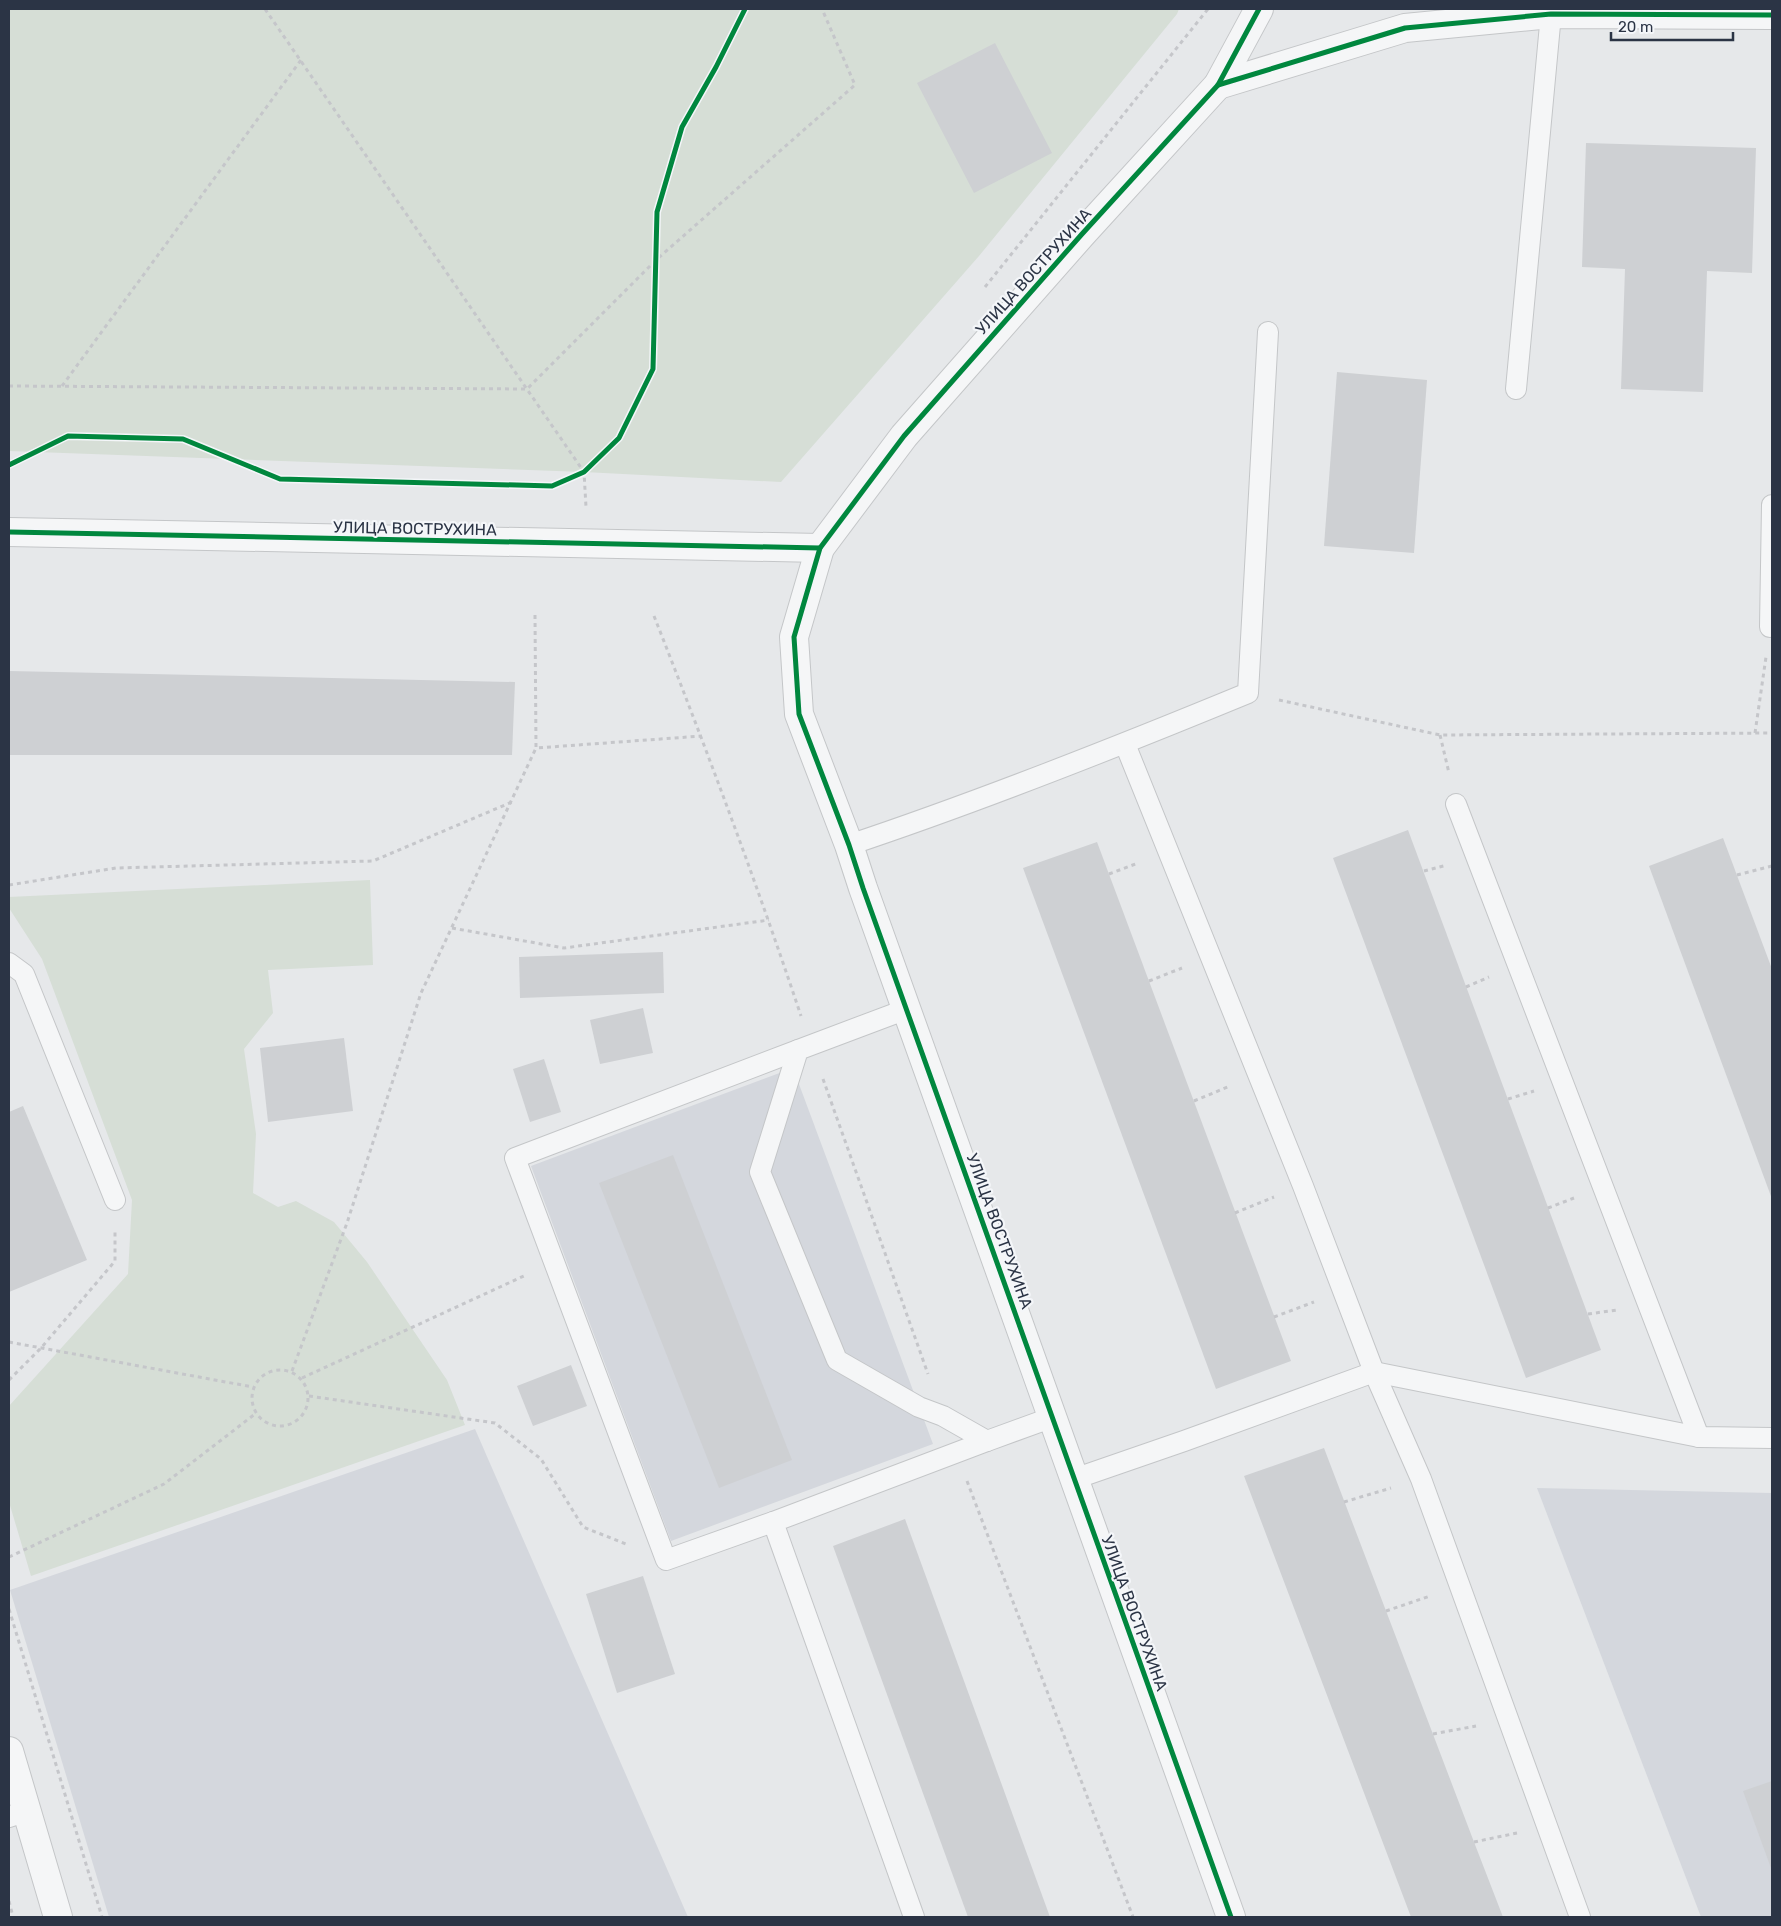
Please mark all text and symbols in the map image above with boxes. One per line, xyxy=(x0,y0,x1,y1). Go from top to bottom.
scale bar xyxy=(1611,10,1734,42)
text: 20 m xyxy=(1618,18,1653,36)
street label: УЛИЦА ВОСТРУХИНА xyxy=(972,204,1095,339)
street label: УЛИЦА ВОСТРУХИНА xyxy=(333,518,497,539)
street label: УЛИЦА ВОСТРУХИНА xyxy=(963,1151,1037,1312)
street label: УЛИЦА ВОСТРУХИНА xyxy=(1098,1533,1172,1694)

